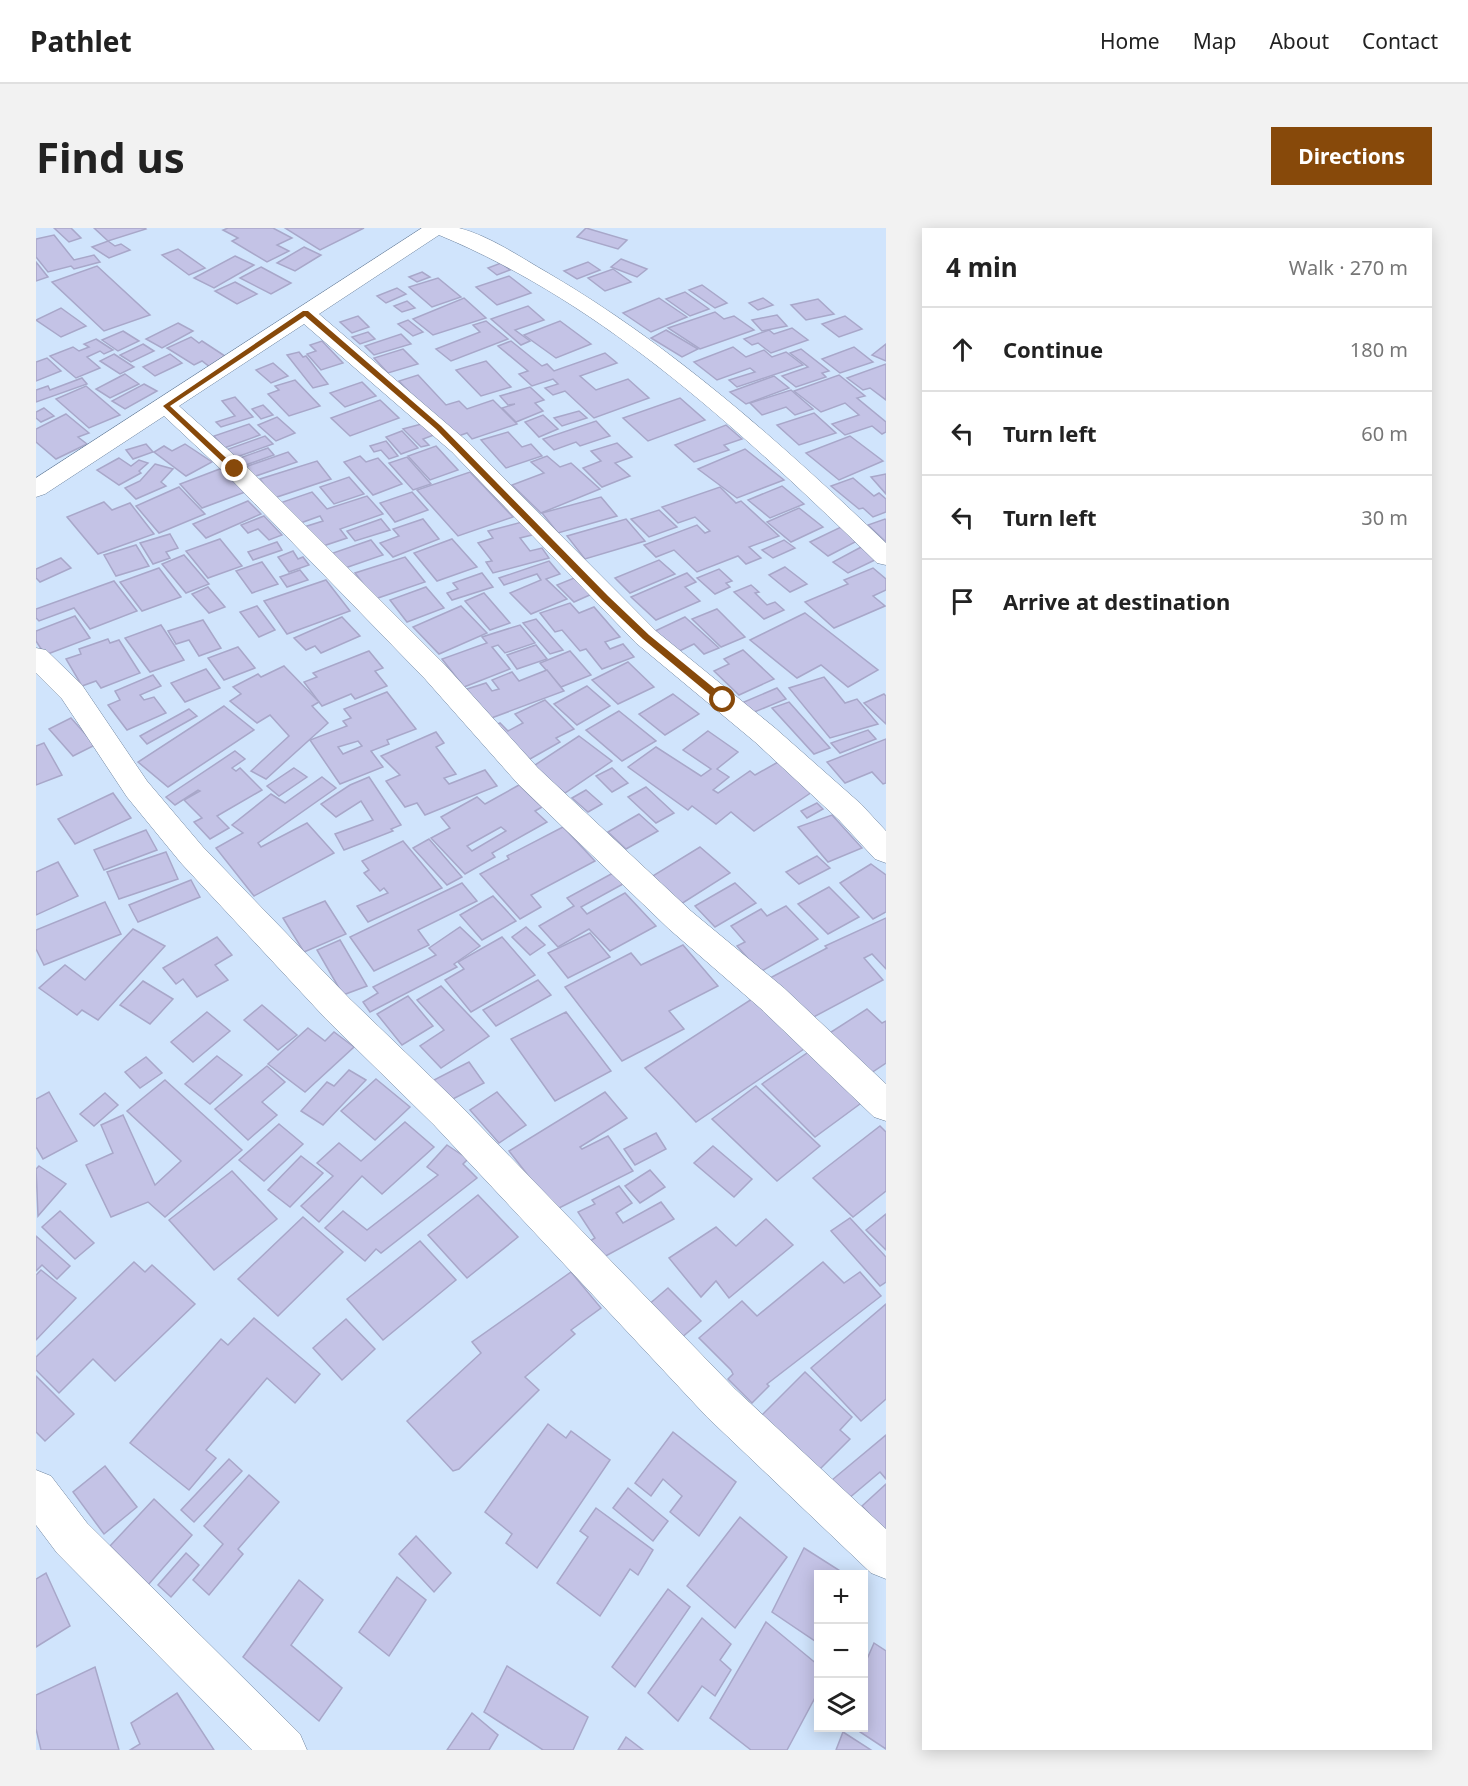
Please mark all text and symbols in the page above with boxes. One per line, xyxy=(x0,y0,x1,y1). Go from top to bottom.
text: Pathlet xyxy=(30,22,132,60)
text: Home xyxy=(1100,27,1160,55)
text: Map xyxy=(1193,27,1236,55)
text: About xyxy=(1269,27,1329,55)
text: Contact xyxy=(1362,27,1438,55)
button: Directions xyxy=(1271,127,1432,185)
text: Find us xyxy=(36,128,185,185)
text: 4 min xyxy=(946,249,1018,285)
text: Walk · 270 m xyxy=(1289,254,1408,281)
icon: ahead xyxy=(946,333,979,366)
text: Continue xyxy=(1003,334,1103,364)
text: 180 m xyxy=(1350,336,1408,363)
icon: left xyxy=(946,417,979,450)
text: Turn left xyxy=(1003,418,1097,448)
text: 60 m xyxy=(1361,420,1408,447)
route end xyxy=(221,455,247,481)
icon: left xyxy=(946,501,979,534)
text: Turn left xyxy=(1003,502,1097,532)
text: 30 m xyxy=(1361,504,1408,531)
icon: arrive xyxy=(946,585,979,618)
text: Arrive at destination xyxy=(1003,586,1230,616)
route start xyxy=(709,686,735,712)
map controls xyxy=(814,1570,868,1732)
button: + xyxy=(814,1570,868,1624)
button: − xyxy=(814,1624,868,1678)
button: layers xyxy=(814,1678,868,1732)

